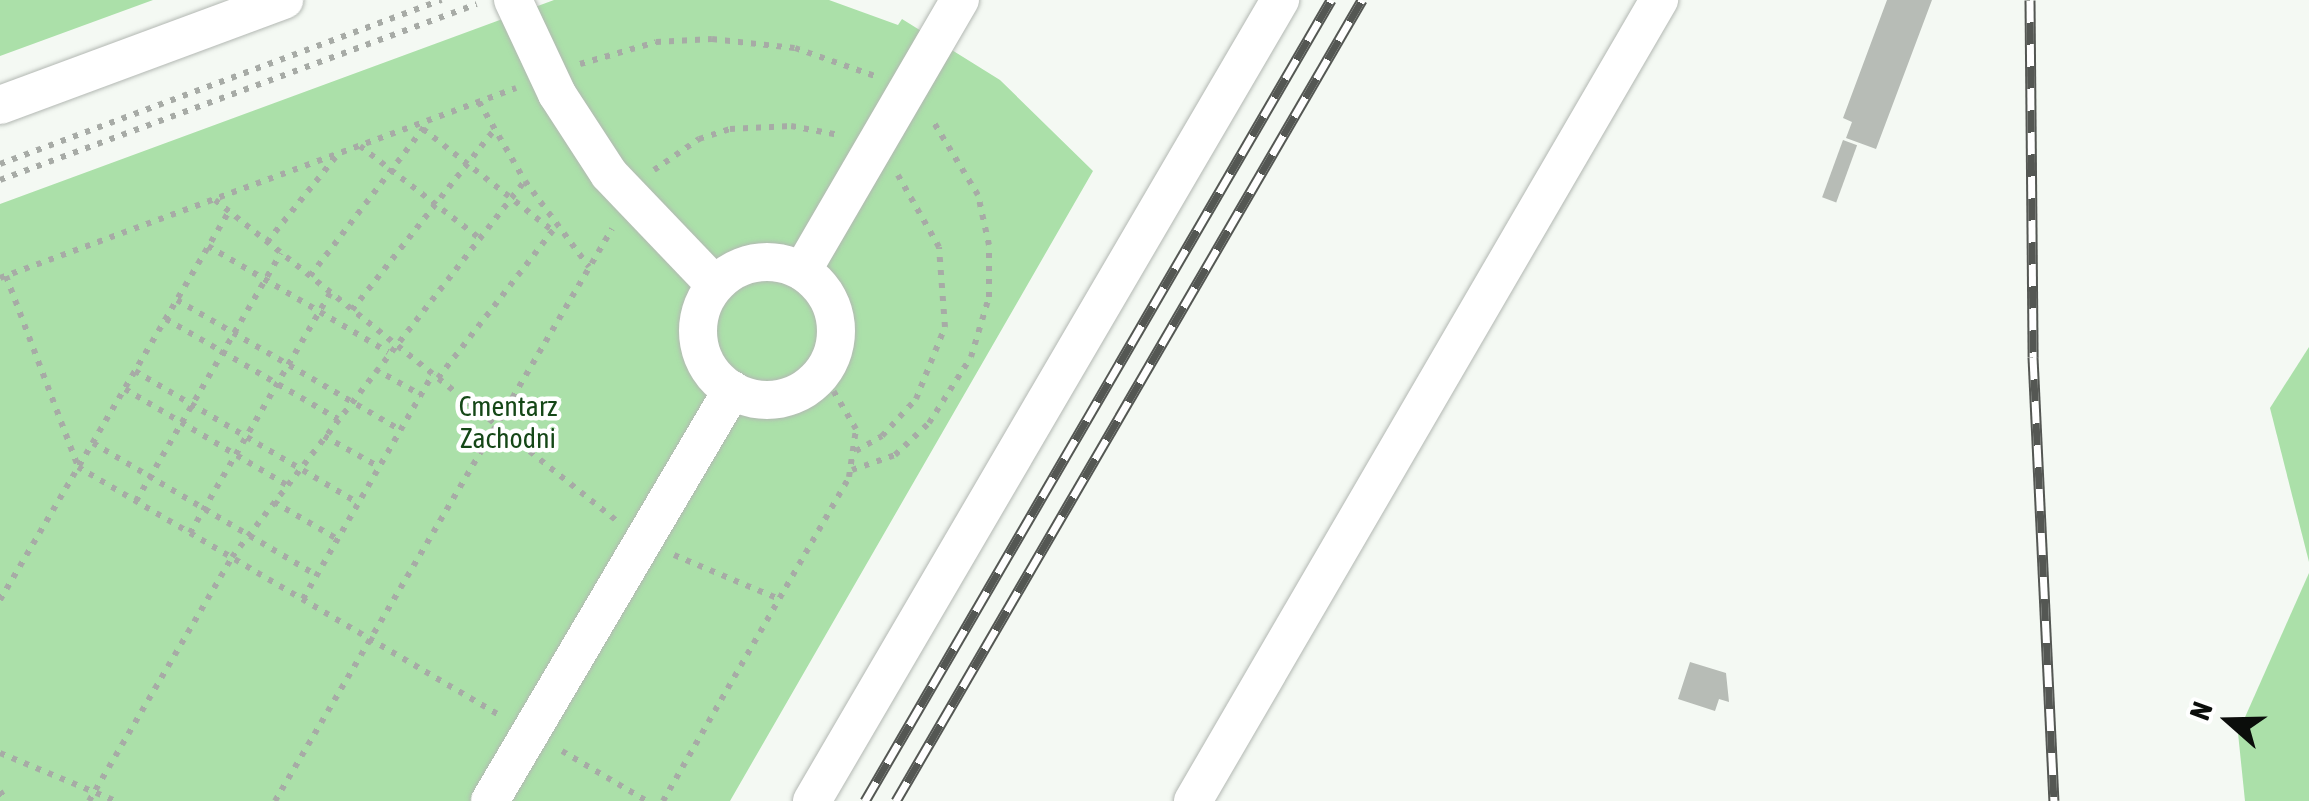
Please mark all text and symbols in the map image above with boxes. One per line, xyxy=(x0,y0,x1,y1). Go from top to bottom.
park label: Cmentarz Zachodni xyxy=(459,389,557,455)
north arrow xyxy=(2179,671,2279,771)
text: N xyxy=(2183,697,2219,724)

